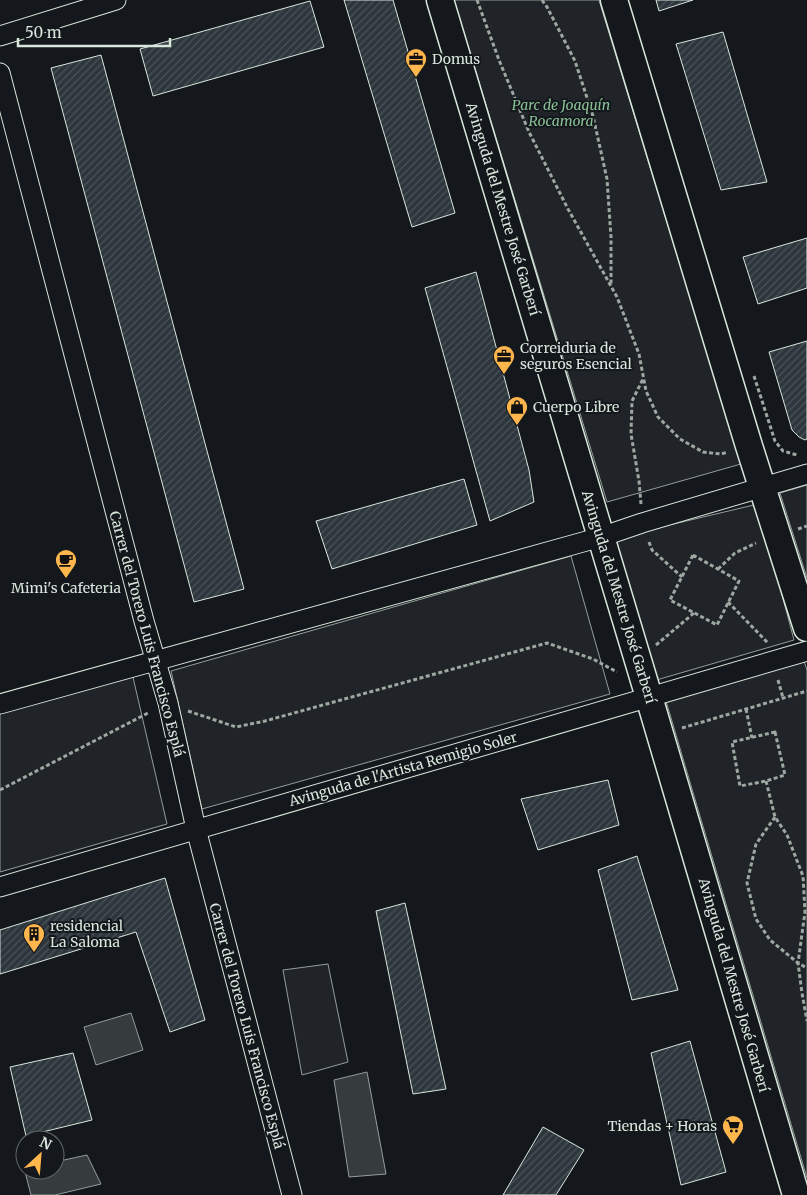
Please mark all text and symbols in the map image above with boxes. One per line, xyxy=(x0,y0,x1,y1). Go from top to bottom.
scale bar xyxy=(18,15,170,47)
text: 50 m xyxy=(25,23,62,42)
office icon: Domus xyxy=(404,47,428,78)
place label: Domus xyxy=(432,50,480,68)
park label: Parc de Joaquín Rocamora xyxy=(512,96,610,130)
street label: Avinguda del Mestre José Garberí xyxy=(462,99,544,318)
place label: Correiduria de seguros Esencial xyxy=(520,339,632,373)
office icon: Correiduria de seguros Esencial xyxy=(492,344,516,375)
shop icon: Cuerpo Libre xyxy=(505,395,529,426)
place label: Cuerpo Libre xyxy=(533,398,619,416)
street label: Avinguda del Mestre José Garberí xyxy=(578,487,660,706)
street label: Carrer del Torero Luis Francisco Esplá xyxy=(105,509,189,759)
cafe icon: Mimi's Cafeteria xyxy=(54,548,78,579)
place label: Mimi's Cafeteria xyxy=(11,579,121,597)
street label: Avinguda de l'Artista Remigio Soler xyxy=(286,728,519,810)
street label: Avinguda del Mestre José Garberí xyxy=(694,875,773,1095)
street label: Carrer del Torero Luis Francisco Esplá xyxy=(205,901,289,1151)
place label: residencial La Saloma xyxy=(50,917,124,951)
building icon: residencial La Saloma xyxy=(22,922,46,953)
supermarket icon: Tiendas + Horas xyxy=(721,1114,745,1145)
place label: Tiendas + Horas xyxy=(607,1117,717,1135)
north arrow xyxy=(15,1130,65,1180)
text: N xyxy=(37,1133,55,1154)

